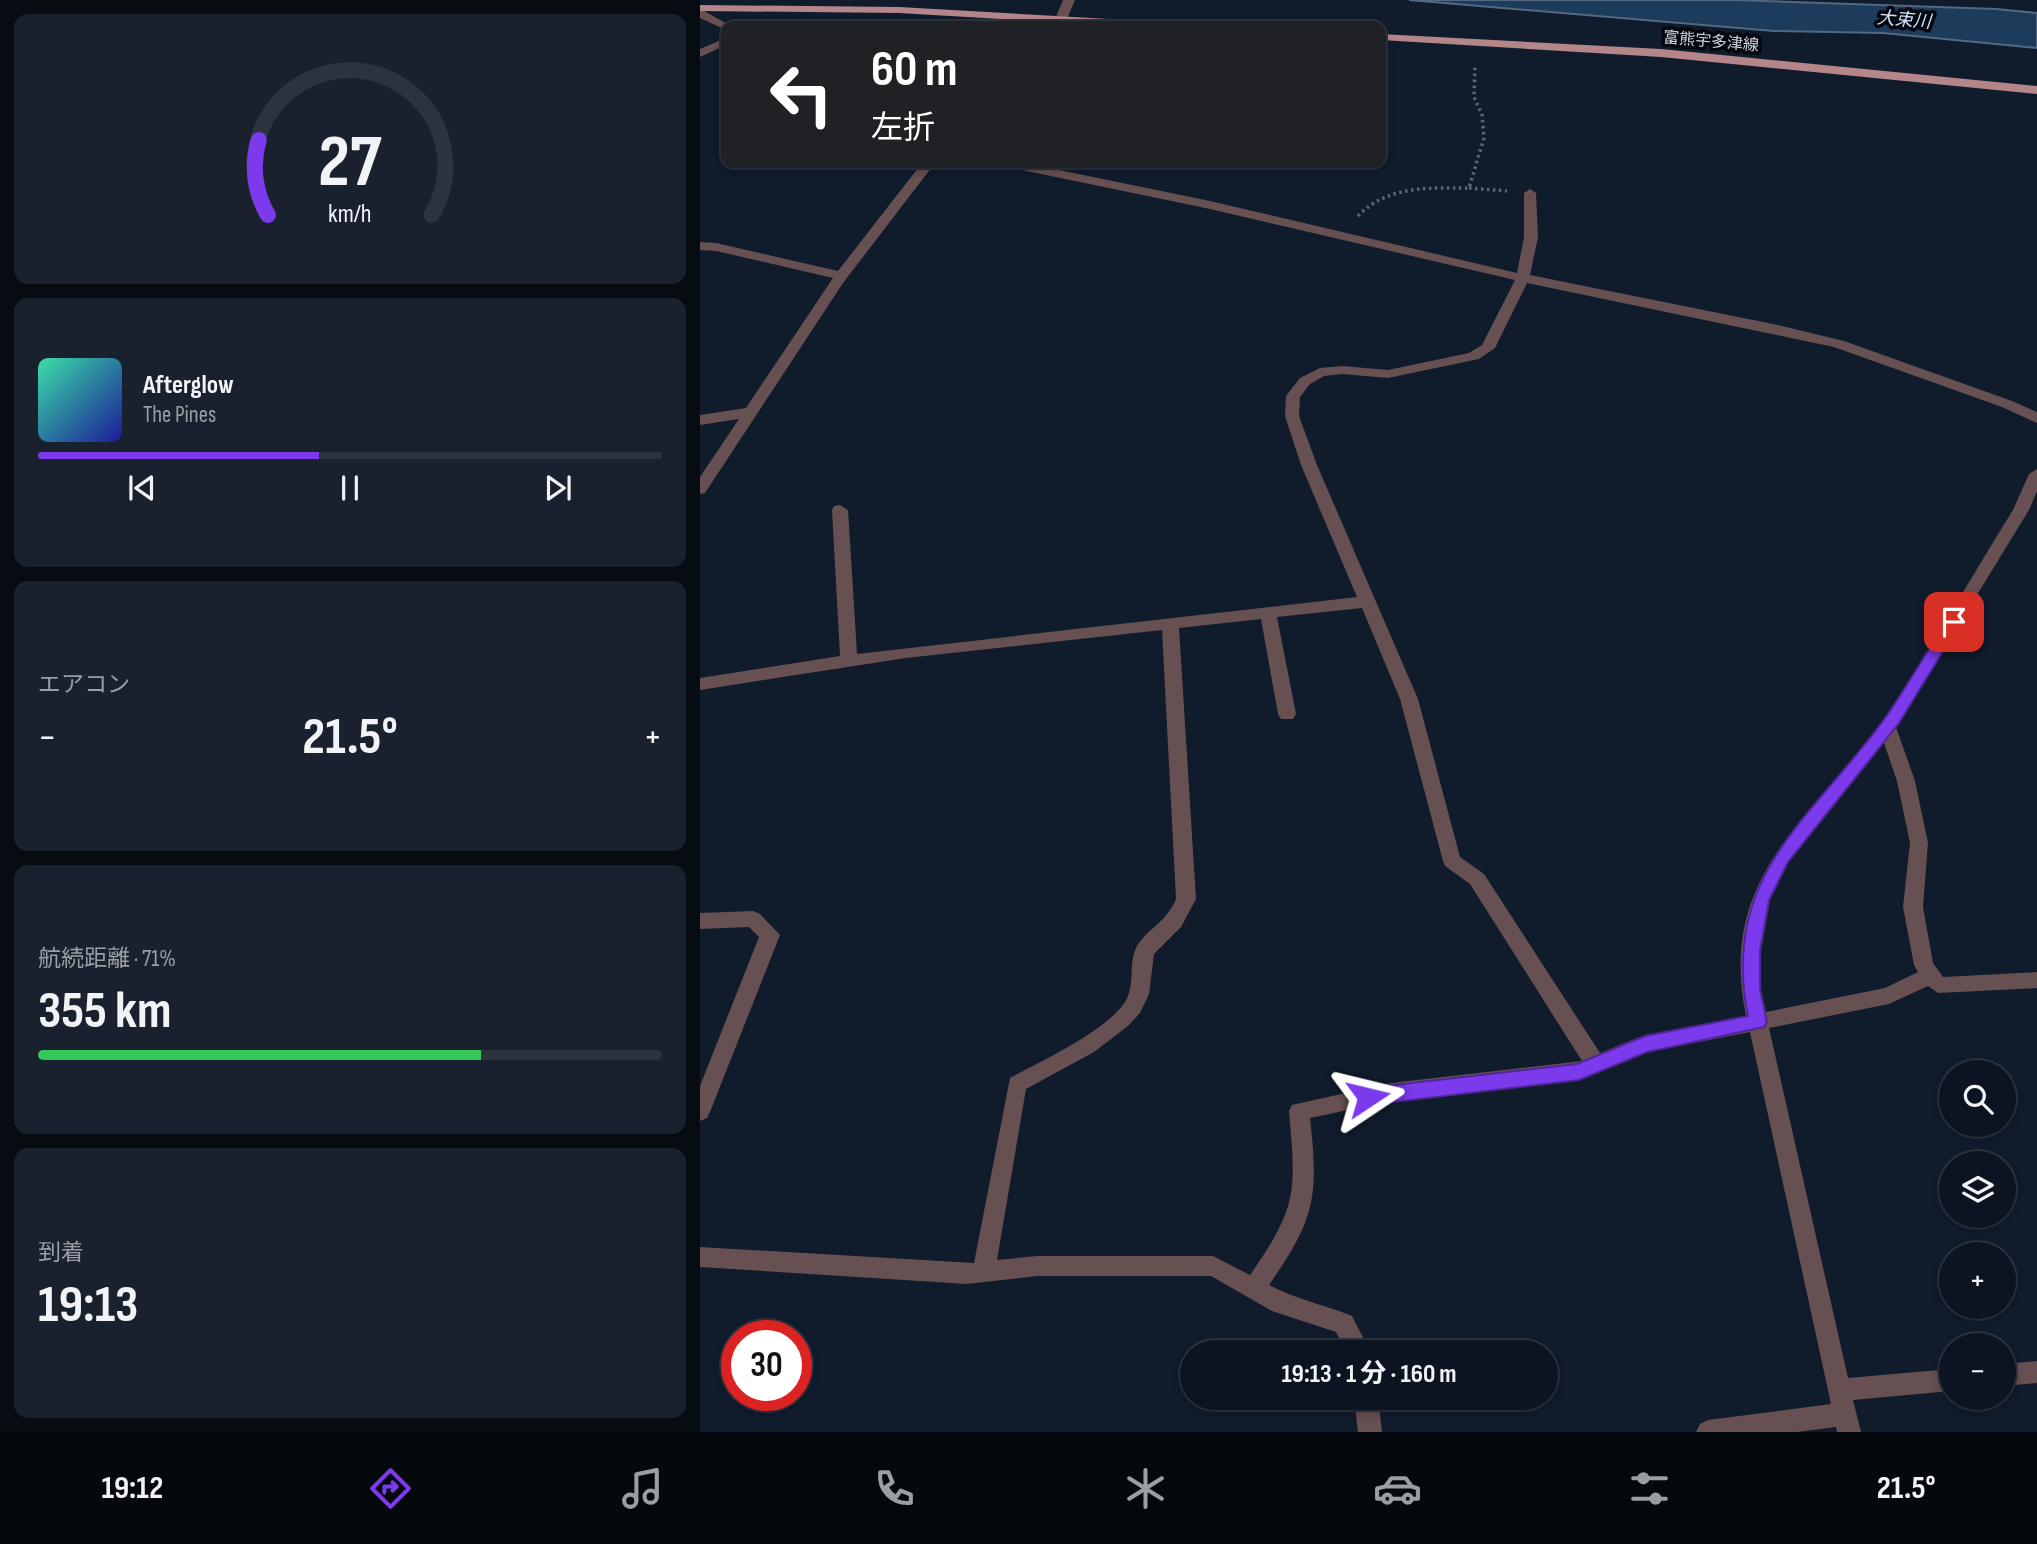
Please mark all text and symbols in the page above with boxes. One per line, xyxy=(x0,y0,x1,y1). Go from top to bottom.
water label: 大束川 xyxy=(1876,7,1934,33)
street label: 富熊宇多津線 xyxy=(1662,28,1760,56)
text: 60 m xyxy=(871,41,958,100)
icon: left xyxy=(756,49,847,140)
text: 左折 xyxy=(871,109,935,148)
text: 27 xyxy=(318,119,382,207)
text: km/h xyxy=(328,199,372,230)
text: Afterglow xyxy=(143,370,234,401)
text: The Pines xyxy=(143,401,216,429)
icon: previous xyxy=(123,469,161,507)
icon: pause xyxy=(331,469,369,507)
icon: next xyxy=(539,469,577,507)
pin xyxy=(1924,592,1984,652)
icon: arrive xyxy=(1935,603,1973,641)
text: エアコン xyxy=(38,671,130,699)
text: 21.5° xyxy=(302,706,398,769)
text: − xyxy=(38,715,57,760)
text: + xyxy=(643,715,662,760)
text: 航続距離 · 71% xyxy=(38,945,176,973)
text: 355 km xyxy=(38,980,172,1043)
position arrow xyxy=(1331,1060,1405,1134)
map controls xyxy=(1939,1060,2016,1410)
button: search xyxy=(1939,1060,2016,1137)
button: layers xyxy=(1939,1151,2016,1228)
text: 到着 xyxy=(38,1239,84,1267)
button: + xyxy=(1939,1242,2016,1319)
text: 19:13 xyxy=(38,1274,138,1337)
speed limit sign: 30 xyxy=(721,1320,812,1411)
button: − xyxy=(1939,1333,2016,1410)
text: 19:13 · 1 分 · 160 m xyxy=(1281,1359,1457,1390)
icon: directions xyxy=(366,1464,415,1513)
icon: music xyxy=(618,1464,667,1513)
icon: phone xyxy=(870,1464,919,1513)
icon: climate xyxy=(1121,1464,1170,1513)
icon: car xyxy=(1373,1464,1422,1513)
icon: filters xyxy=(1625,1464,1674,1513)
text: 19:12 xyxy=(101,1469,163,1508)
text: 21.5° xyxy=(1877,1469,1935,1508)

